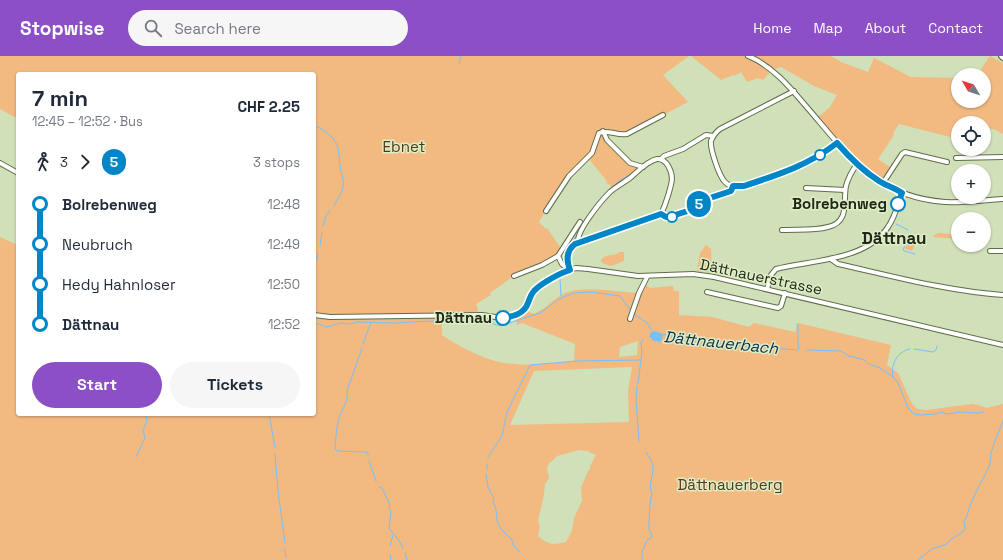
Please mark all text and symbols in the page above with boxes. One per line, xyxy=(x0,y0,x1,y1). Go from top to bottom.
search box xyxy=(128,10,408,46)
text: Stopwise xyxy=(20,16,104,41)
icon: search xyxy=(142,17,164,39)
text: Search here xyxy=(174,19,261,38)
text: Home xyxy=(753,19,791,37)
text: Map xyxy=(813,19,843,37)
text: About xyxy=(865,19,906,37)
text: Contact xyxy=(928,19,983,37)
north arrow xyxy=(951,68,991,108)
map controls xyxy=(951,68,991,252)
text: 7 min xyxy=(32,84,88,112)
text: CHF 2.25 xyxy=(237,97,300,116)
text: 12:45 – 12:52 · Bus xyxy=(32,113,143,130)
button: locate xyxy=(951,116,991,156)
park label: Ebnet xyxy=(383,137,425,156)
unlabelled marker xyxy=(814,149,826,161)
icon: walk xyxy=(32,151,54,173)
icon: forward xyxy=(74,151,96,173)
text: 5 xyxy=(110,153,118,171)
text: 3 xyxy=(60,154,68,171)
text: 3 stops xyxy=(253,154,300,171)
button: + xyxy=(951,164,991,204)
line badge: 5 xyxy=(686,191,712,217)
place label: Bolrebenweg xyxy=(792,194,887,213)
text: Bolrebenweg xyxy=(62,195,157,214)
text: 5 xyxy=(695,195,703,213)
text: 12:48 xyxy=(267,196,300,213)
marker: Bolrebenweg xyxy=(890,196,906,212)
unlabelled marker xyxy=(666,211,678,223)
button: − xyxy=(951,212,991,252)
district label: Dättnau xyxy=(862,227,926,249)
text: Neubruch xyxy=(62,235,133,254)
text: 12:49 xyxy=(267,236,300,253)
street label: Dättnauerstrasse xyxy=(698,254,824,299)
text: Hedy Hahnloser xyxy=(62,275,176,294)
text: 12:50 xyxy=(267,276,300,293)
place label: Dättnau xyxy=(435,308,492,327)
marker: Dättnau xyxy=(495,310,511,326)
text: Dättnau xyxy=(62,315,119,334)
text: 12:52 xyxy=(268,316,300,333)
water label: Dättnauerbach xyxy=(663,326,780,359)
button: Start xyxy=(32,362,162,408)
button: Tickets xyxy=(170,362,300,408)
park label: Dättnauerberg xyxy=(677,475,783,494)

